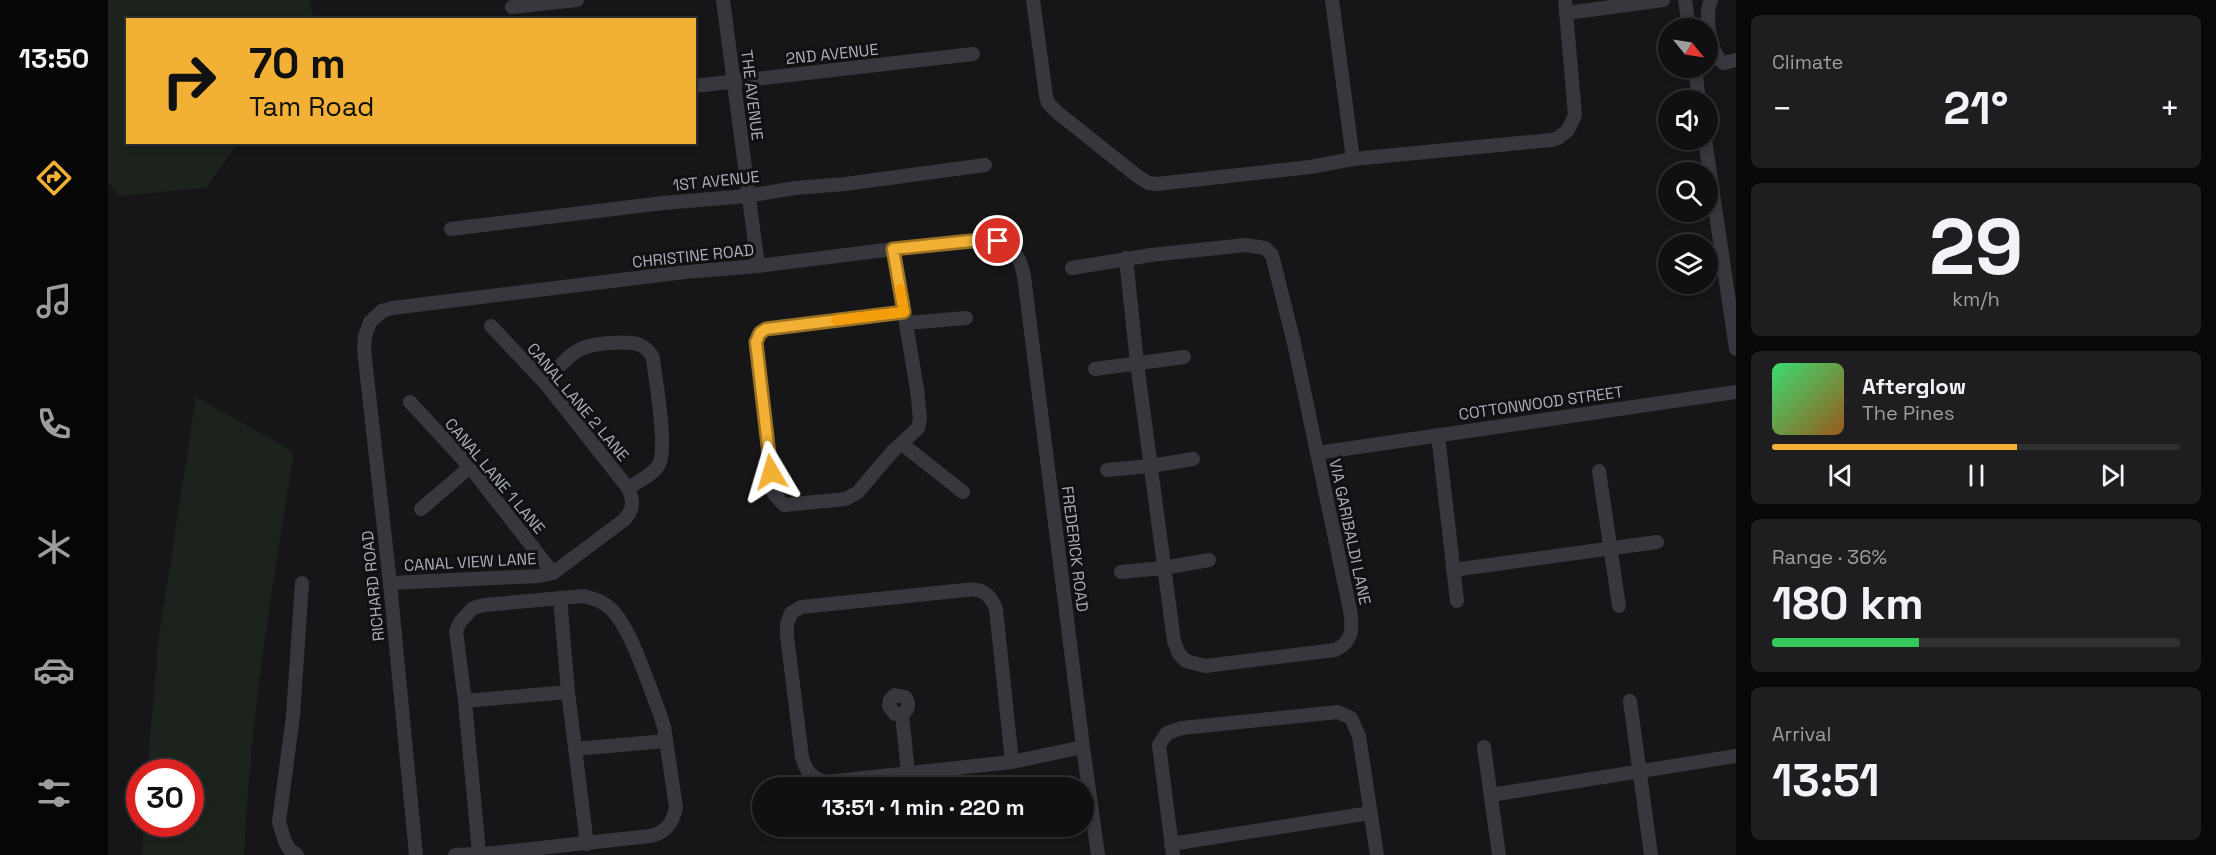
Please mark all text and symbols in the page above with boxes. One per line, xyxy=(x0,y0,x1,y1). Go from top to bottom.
north arrow xyxy=(1658,18,1718,78)
map controls xyxy=(1658,18,1718,294)
text: 70 m xyxy=(249,37,346,90)
street label: 2ND AVENUE xyxy=(785,39,879,69)
text: 13:50 xyxy=(19,41,89,76)
icon: right xyxy=(150,42,228,120)
street label: THE AVENUE xyxy=(736,48,768,142)
text: Climate xyxy=(1772,49,1843,75)
text: 21° xyxy=(1944,80,2008,137)
text: − xyxy=(1772,88,1792,130)
text: + xyxy=(2160,88,2180,130)
text: Tam Road xyxy=(249,89,374,124)
button: sound xyxy=(1658,90,1718,150)
icon: directions xyxy=(33,157,75,199)
button: search xyxy=(1658,162,1718,222)
street label: 1ST AVENUE xyxy=(671,166,761,196)
text: 29 xyxy=(1929,197,2023,297)
pin xyxy=(972,215,1023,266)
icon: arrive xyxy=(981,224,1014,257)
button: layers xyxy=(1658,234,1718,294)
street label: CHRISTINE ROAD xyxy=(631,239,755,273)
icon: music xyxy=(33,280,75,322)
text: km/h xyxy=(1952,286,2000,312)
street label: CANAL LANE 2 LANE xyxy=(522,339,634,465)
text: Afterglow xyxy=(1862,372,1966,400)
street label: COTTONWOOD STREET xyxy=(1457,381,1625,425)
text: The Pines xyxy=(1862,400,1955,426)
icon: phone xyxy=(33,403,75,445)
street label: CANAL LANE 1 LANE xyxy=(440,414,550,538)
position arrow xyxy=(739,440,803,504)
street label: VIA GARIBALDI LANE xyxy=(1324,457,1376,607)
icon: previous xyxy=(1824,459,1857,492)
icon: pause xyxy=(1960,459,1993,492)
icon: next xyxy=(2096,459,2129,492)
street label: FREDERICK ROAD xyxy=(1057,485,1093,613)
icon: climate xyxy=(33,526,75,568)
street label: RICHARD ROAD xyxy=(357,530,389,642)
text: Range · 36% xyxy=(1772,544,1887,570)
street label: CANAL VIEW LANE xyxy=(403,548,537,576)
text: 180 km xyxy=(1772,575,1924,632)
icon: car xyxy=(33,649,75,691)
text: Arrival xyxy=(1772,721,1831,747)
text: 13:51 xyxy=(1772,752,1880,809)
speed limit sign: 30 xyxy=(126,759,204,837)
icon: filters xyxy=(33,772,75,814)
text: 13:51 · 1 min · 220 m xyxy=(821,793,1025,821)

